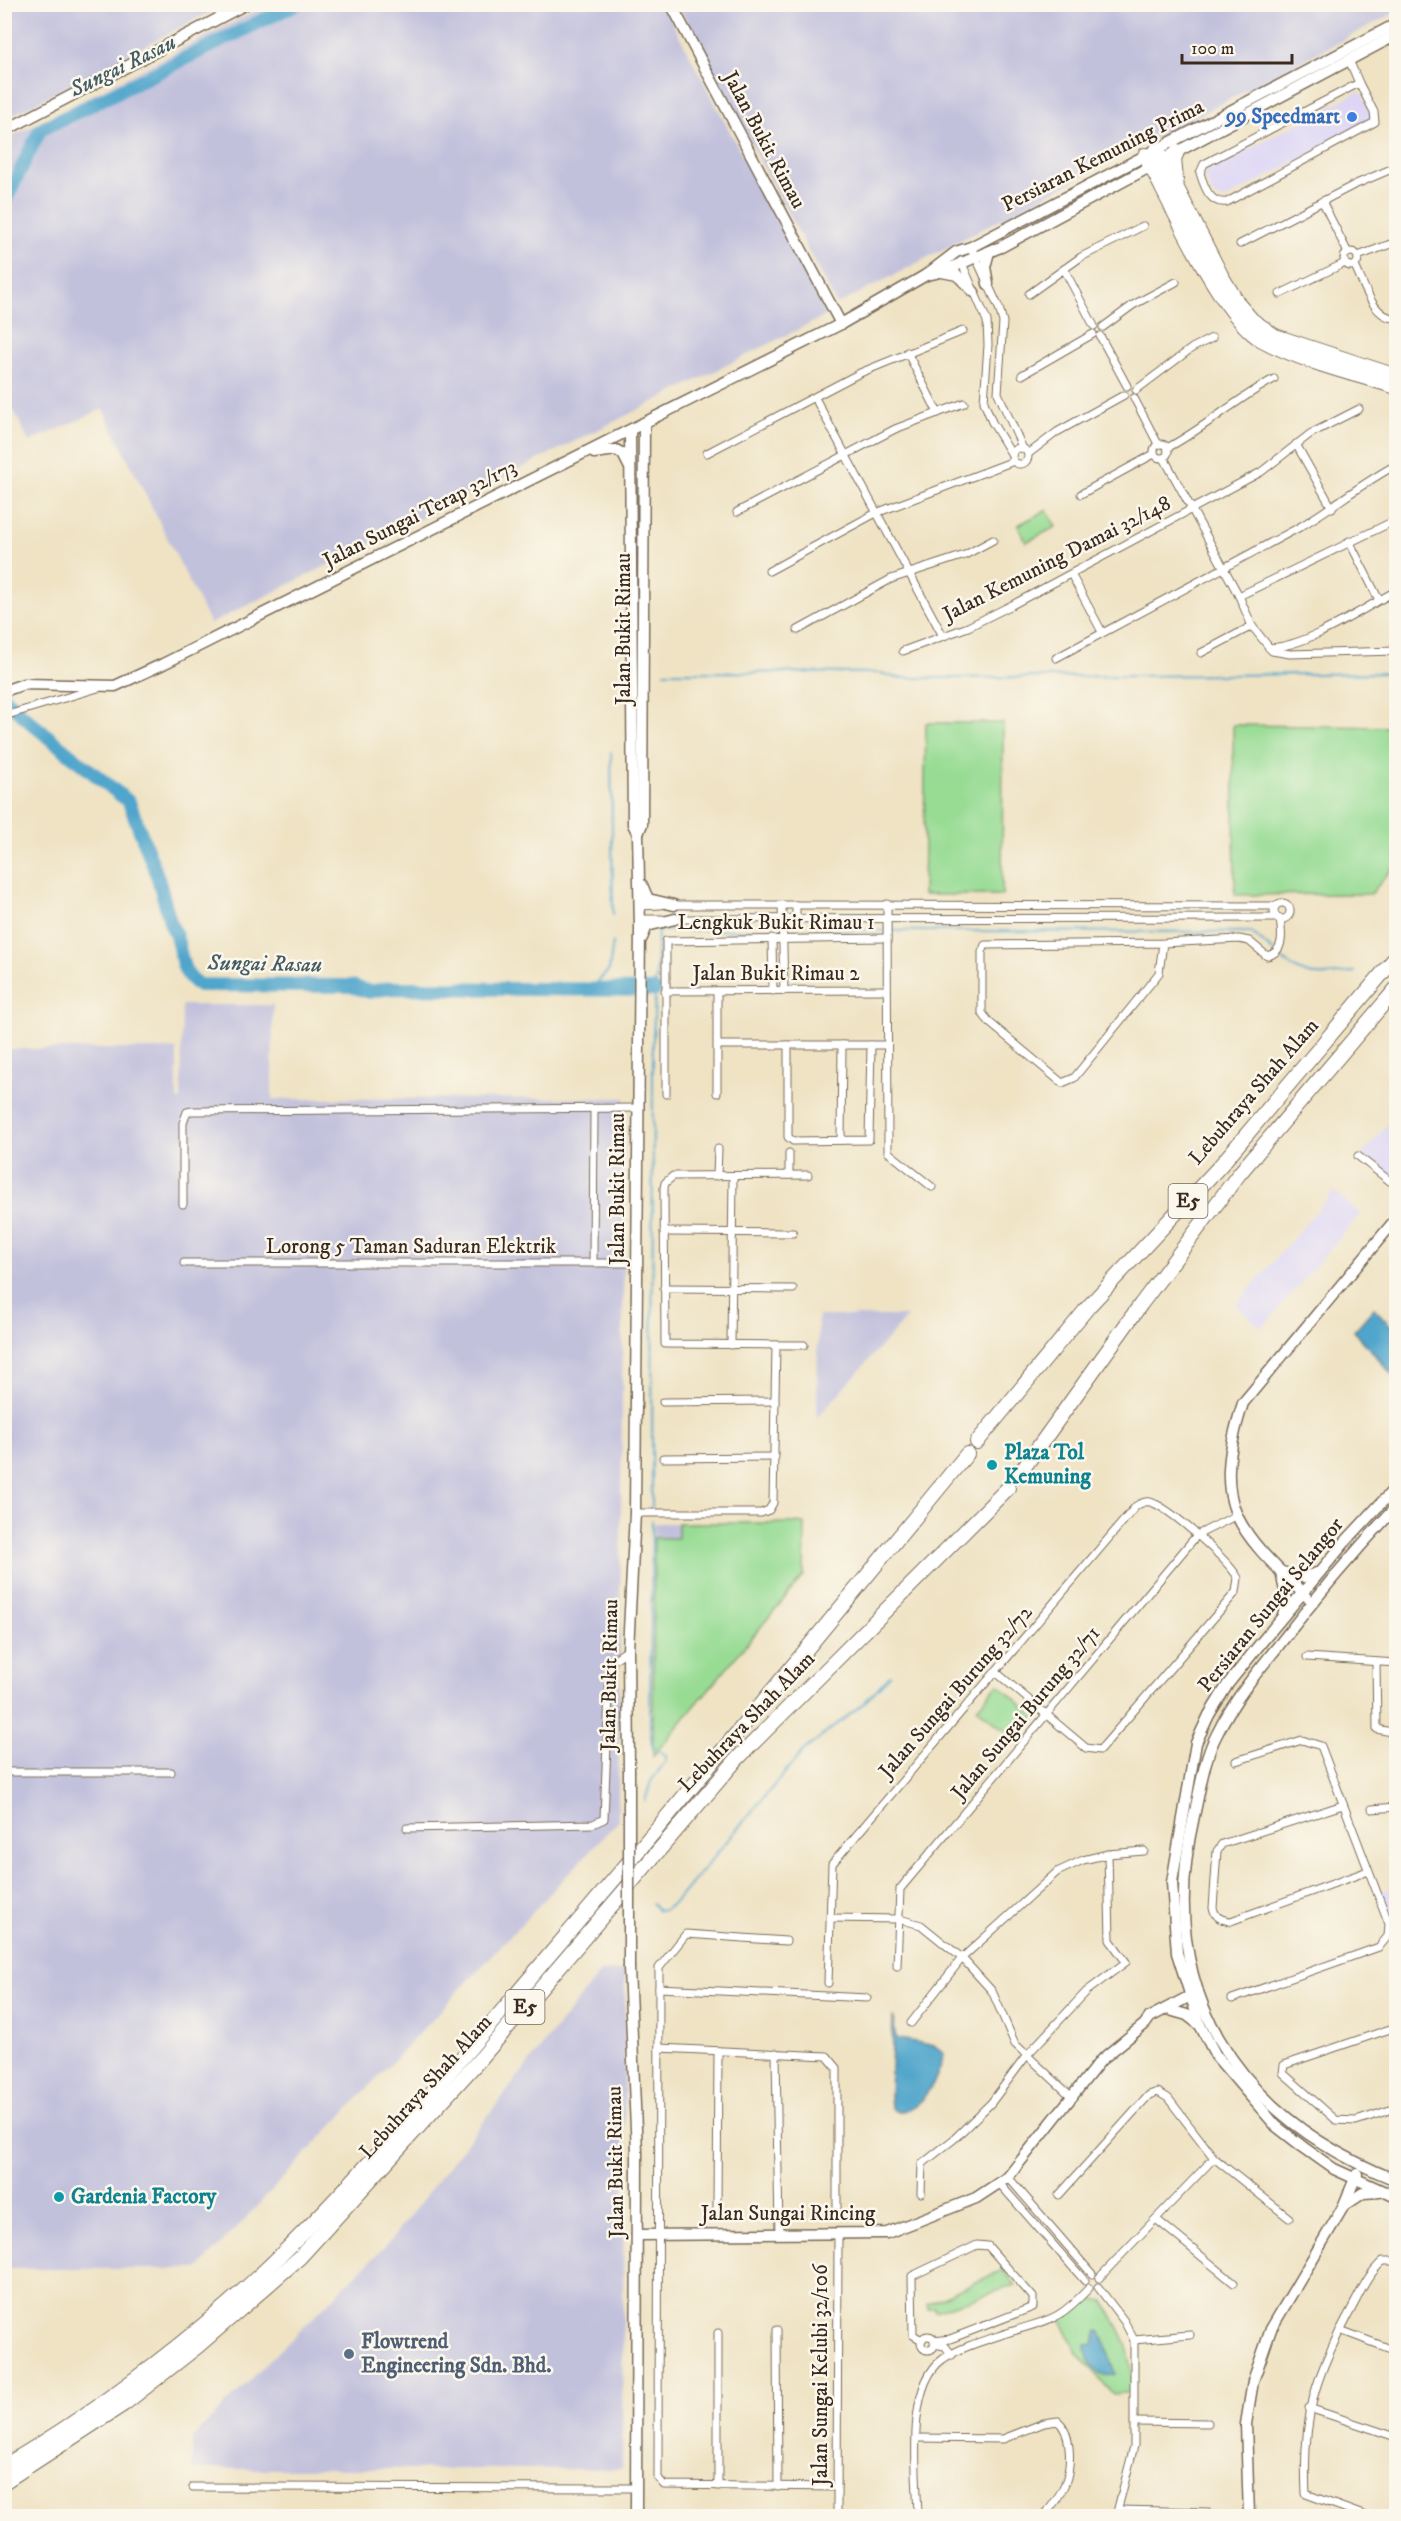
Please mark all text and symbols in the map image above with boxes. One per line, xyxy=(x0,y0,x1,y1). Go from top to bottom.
scale bar xyxy=(1182,27,1292,65)
water label: Sungai Rasau xyxy=(65,29,180,104)
text: 100 m xyxy=(1191,38,1234,60)
street label: Jalan Bukit Rimau xyxy=(716,65,811,213)
street label: Persiaran Kemuning Prima xyxy=(998,94,1208,218)
place label: 99 Speedmart xyxy=(1224,104,1340,130)
marker: 99 Speedmart xyxy=(1345,110,1359,124)
street label: Jalan Sungai Terap 32/173 xyxy=(317,454,521,575)
street label: Jalan Kemuning Damai 32/148 xyxy=(937,490,1175,629)
street label: Jalan Bukit Rimau xyxy=(611,553,637,707)
street label: Lengkuk Bukit Rimau 1 xyxy=(677,910,875,936)
water label: Sungai Rasau xyxy=(206,949,323,978)
street label: Jalan Bukit Rimau 2 xyxy=(690,961,860,987)
street label: Lebuhraya Shah Alam xyxy=(1183,1013,1325,1171)
street label: Jalan Bukit Rimau xyxy=(605,1113,631,1267)
road number: E5 xyxy=(1168,1184,1208,1218)
street label: Lorong 5 Taman Saduran Elektrik xyxy=(266,1234,557,1260)
place label: Plaza Tol Kemuning xyxy=(1004,1440,1091,1490)
marker: Plaza Tol Kemuning xyxy=(985,1458,999,1472)
street label: Persiaran Sungai Selangor xyxy=(1193,1512,1350,1698)
street label: Jalan Bukit Rimau xyxy=(596,1599,624,1753)
street label: Jalan Sungai Burung 32/72 xyxy=(872,1600,1039,1785)
street label: Jalan Sungai Burung 32/71 xyxy=(945,1621,1106,1807)
street label: Lebuhraya Shah Alam xyxy=(673,1646,821,1798)
road number: E5 xyxy=(506,1990,544,2024)
street label: Lebuhraya Shah Alam xyxy=(354,2009,498,2165)
street label: Jalan Bukit Rimau xyxy=(602,2086,630,2240)
place label: Gardenia Factory xyxy=(71,2184,217,2210)
marker: Gardenia Factory xyxy=(52,2190,66,2204)
street label: Jalan Sungai Rincing xyxy=(699,2201,876,2227)
street label: Jalan Sungai Kelubi 32/106 xyxy=(808,2263,834,2488)
place label: Flowtrend Engineering Sdn. Bhd. xyxy=(361,2329,551,2379)
marker: Flowtrend Engineering Sdn. Bhd. xyxy=(342,2347,356,2361)

